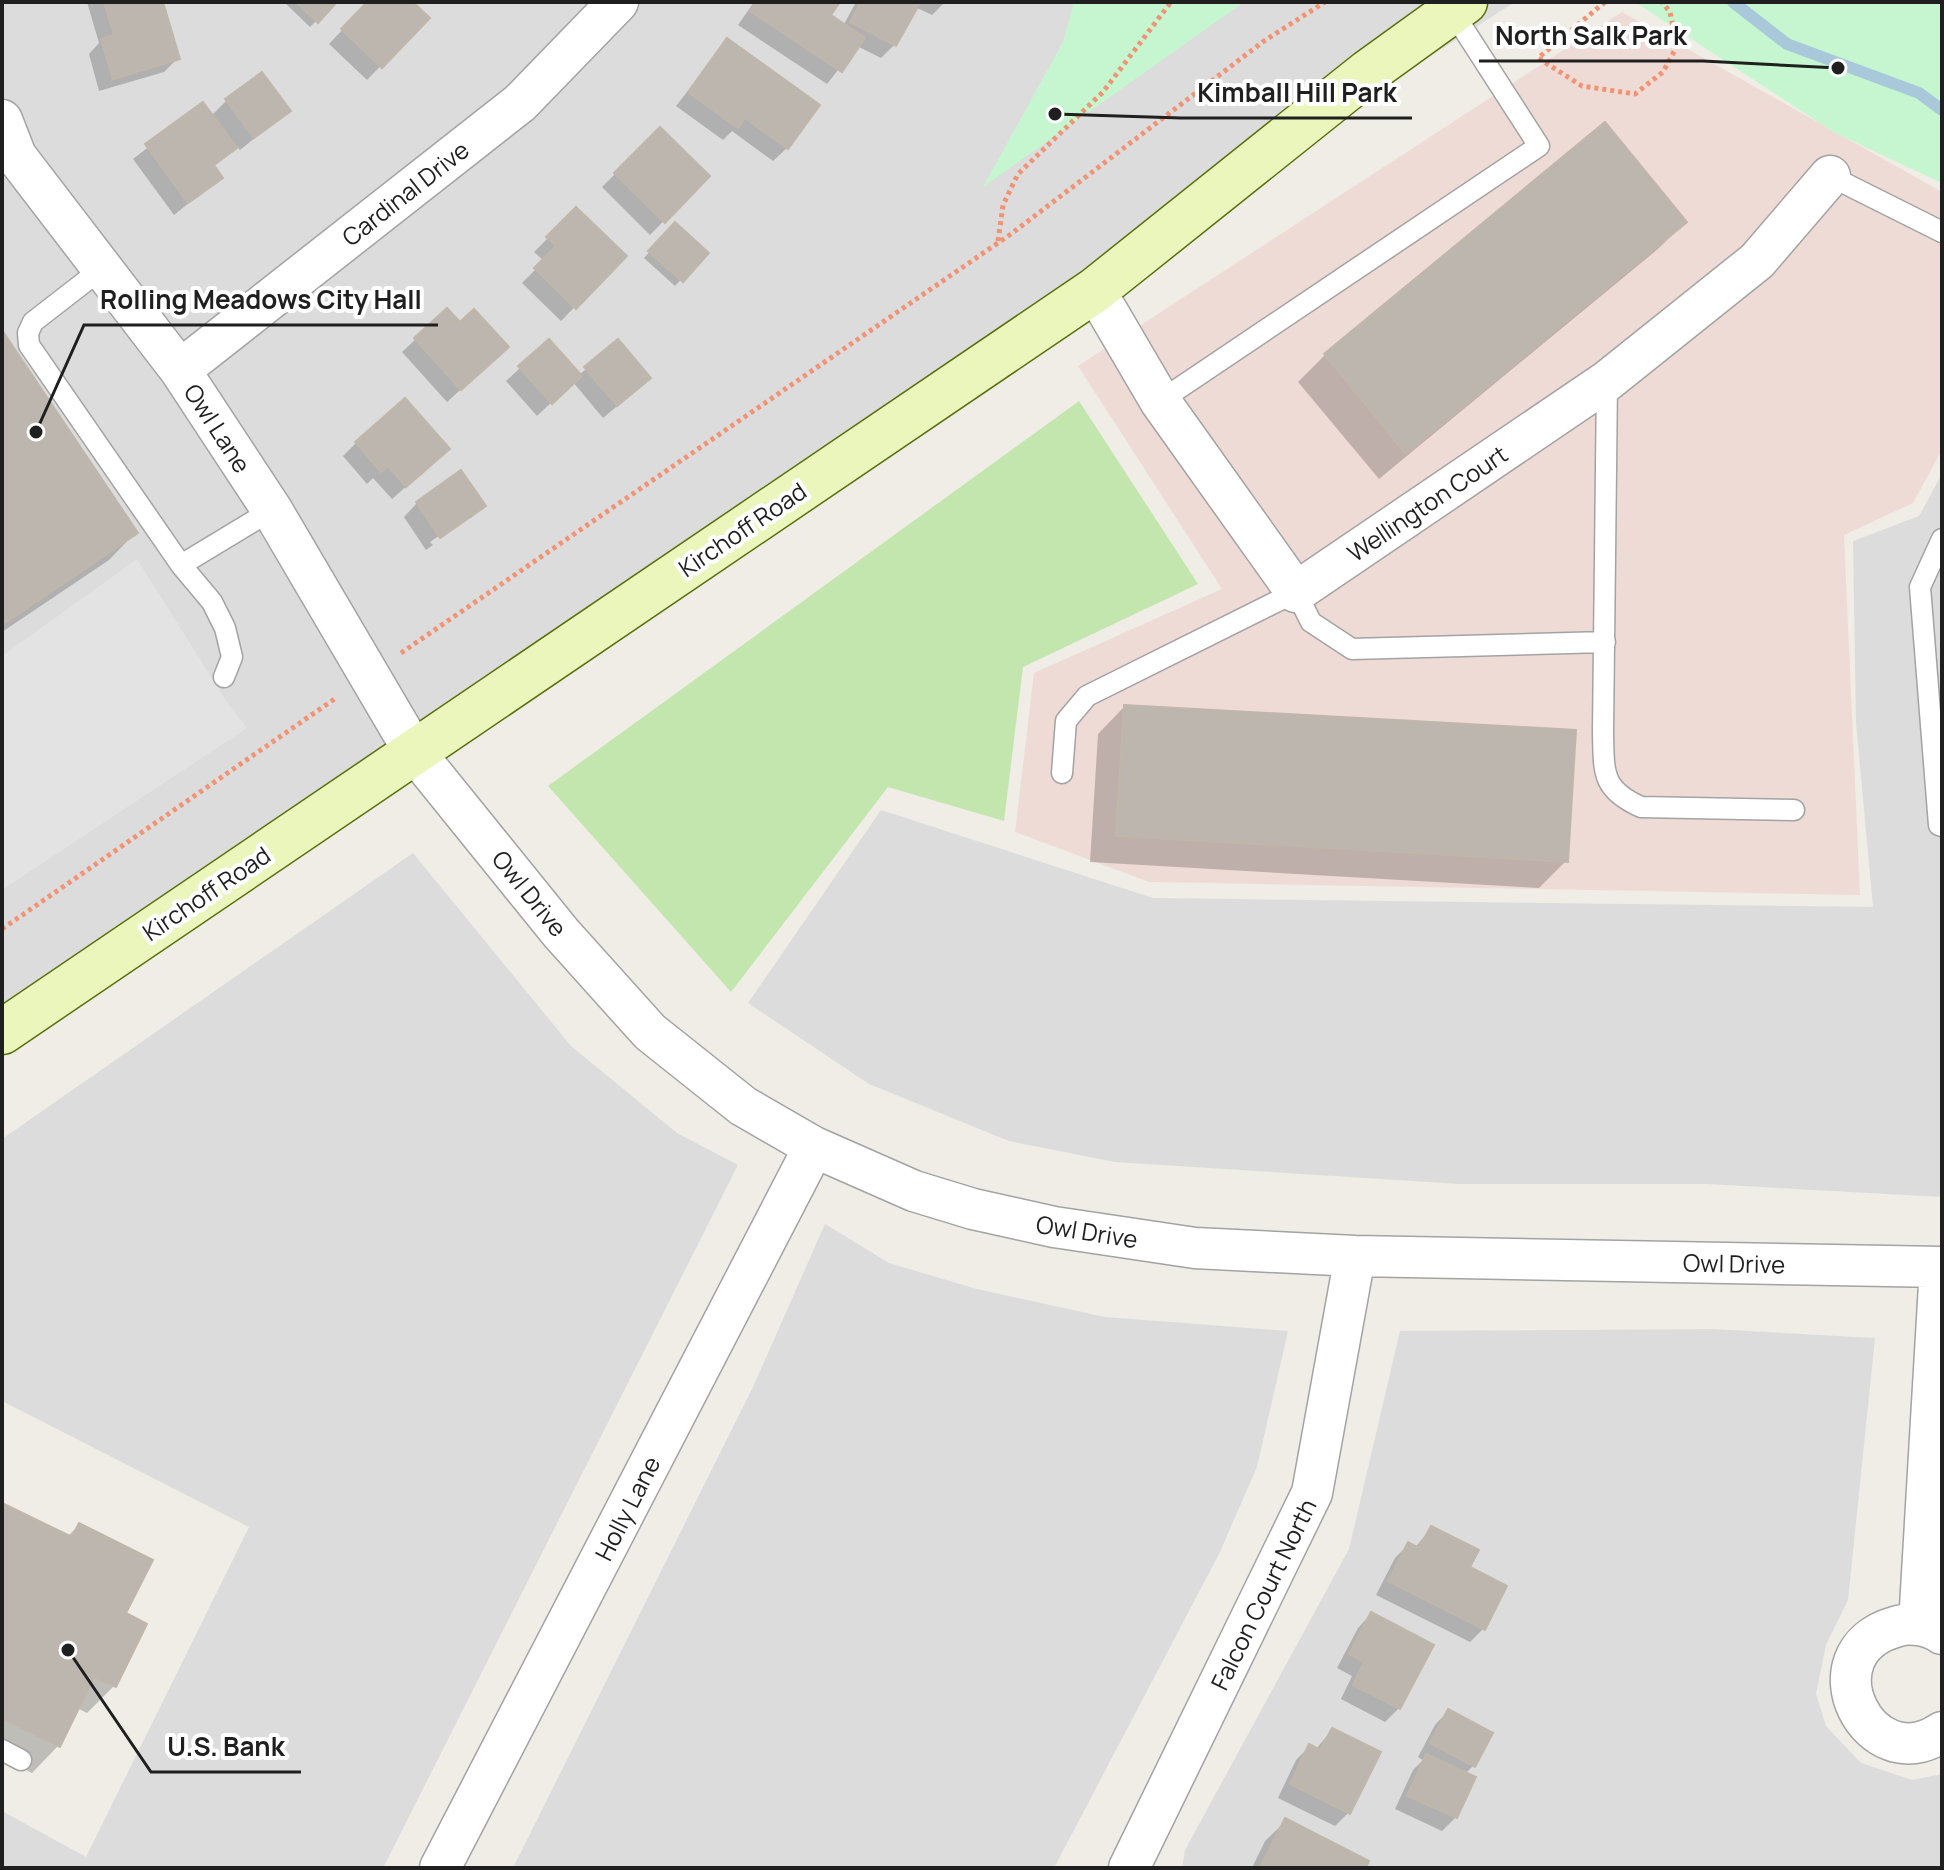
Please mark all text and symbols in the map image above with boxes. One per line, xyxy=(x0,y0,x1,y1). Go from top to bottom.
callout: North Salk Park xyxy=(1479,11,1703,61)
text: North Salk Park xyxy=(1495,17,1688,53)
callout: Kimball Hill Park xyxy=(1181,68,1412,118)
text: Kimball Hill Park xyxy=(1197,74,1398,110)
street label: Cardinal Drive xyxy=(335,133,475,253)
callout: Rolling Meadows City Hall xyxy=(84,275,438,325)
text: Rolling Meadows City Hall xyxy=(100,281,422,317)
street label: Owl Lane xyxy=(177,377,259,479)
street label: Wellington Court xyxy=(1340,437,1514,569)
street label: Kirchoff Road xyxy=(672,474,812,584)
street label: Kirchoff Road xyxy=(136,838,276,948)
street label: Owl Drive xyxy=(485,843,575,943)
street label: Owl Drive xyxy=(1034,1207,1140,1255)
street label: Owl Drive xyxy=(1683,1246,1785,1280)
street label: Holly Lane xyxy=(587,1450,667,1566)
street label: Falcon Court North xyxy=(1202,1493,1324,1695)
callout: U.S. Bank xyxy=(151,1722,301,1772)
text: U.S. Bank xyxy=(167,1728,286,1764)

